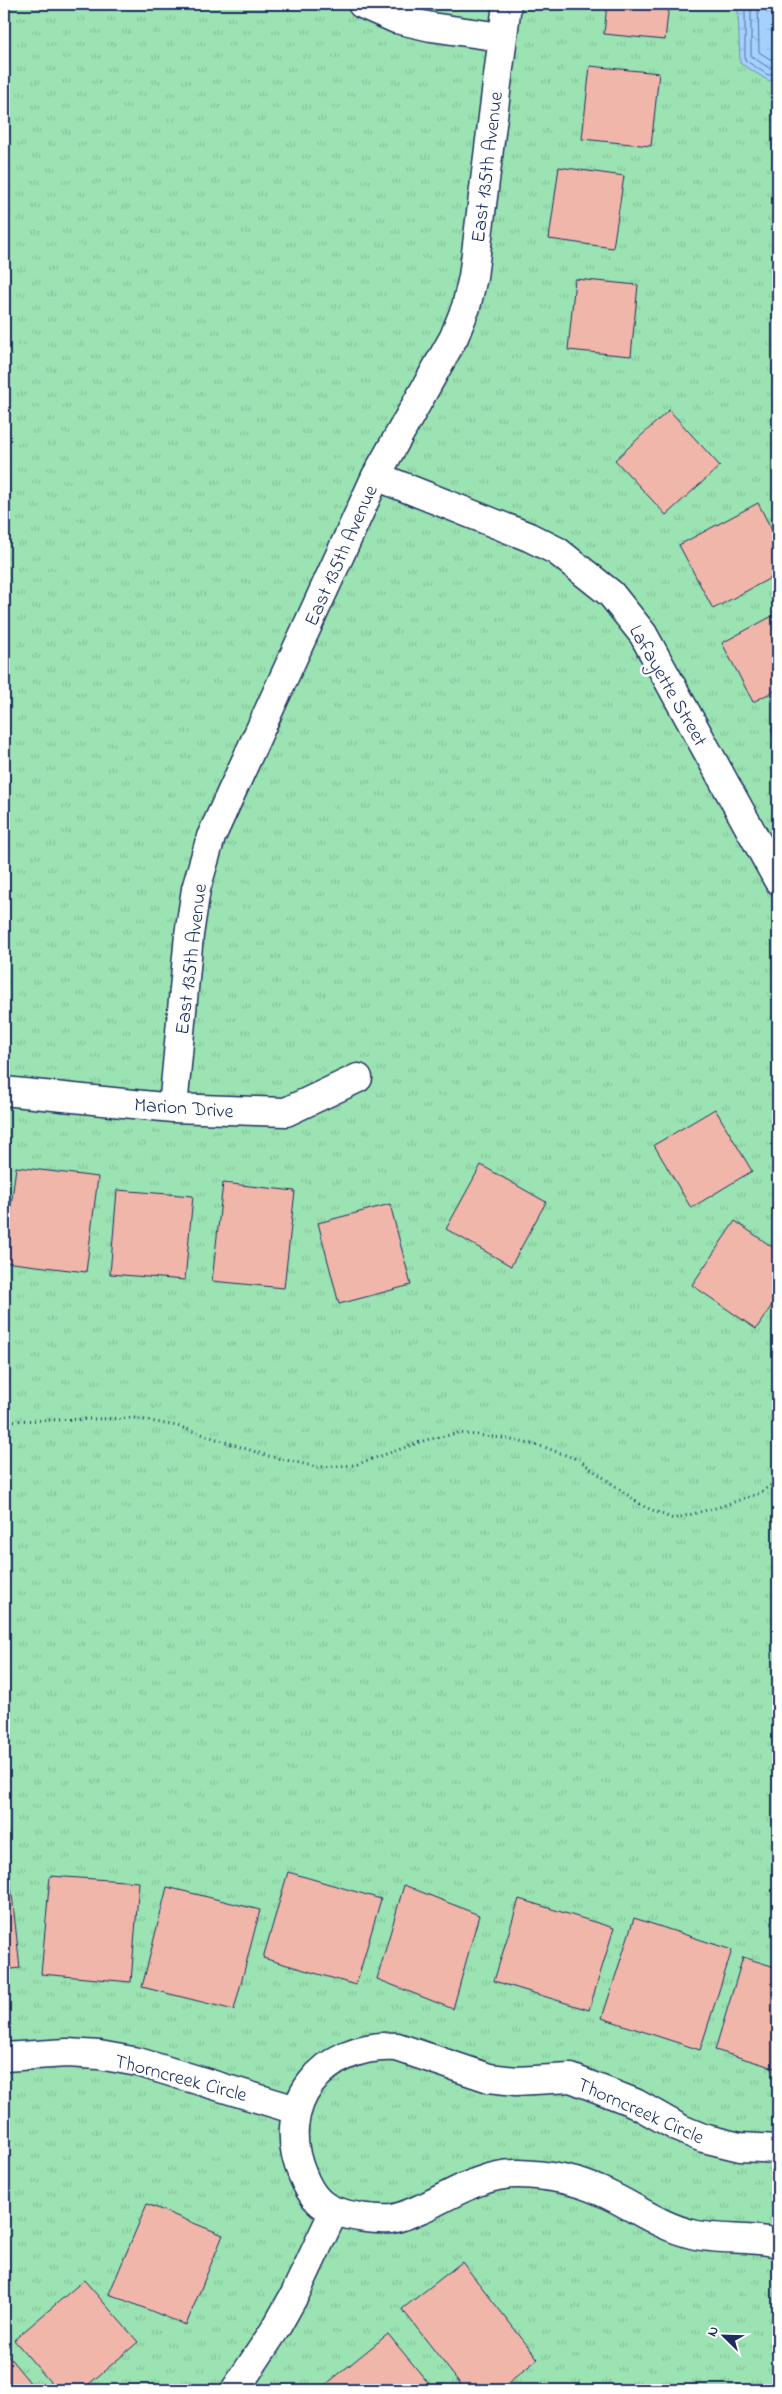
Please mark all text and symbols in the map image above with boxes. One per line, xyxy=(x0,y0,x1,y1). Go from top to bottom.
street label: East 135th Avenue xyxy=(465,90,512,244)
street label: East 135th Avenue xyxy=(298,481,386,631)
street label: Lafayette Street xyxy=(620,620,714,753)
street label: East 135th Avenue xyxy=(169,882,216,1036)
street label: Marion Drive xyxy=(133,1092,235,1127)
street label: Thorncreek Circle xyxy=(111,2048,250,2111)
street label: Thorncreek Circle xyxy=(572,2071,708,2153)
north arrow xyxy=(700,2312,750,2362)
text: N xyxy=(702,2323,725,2340)

